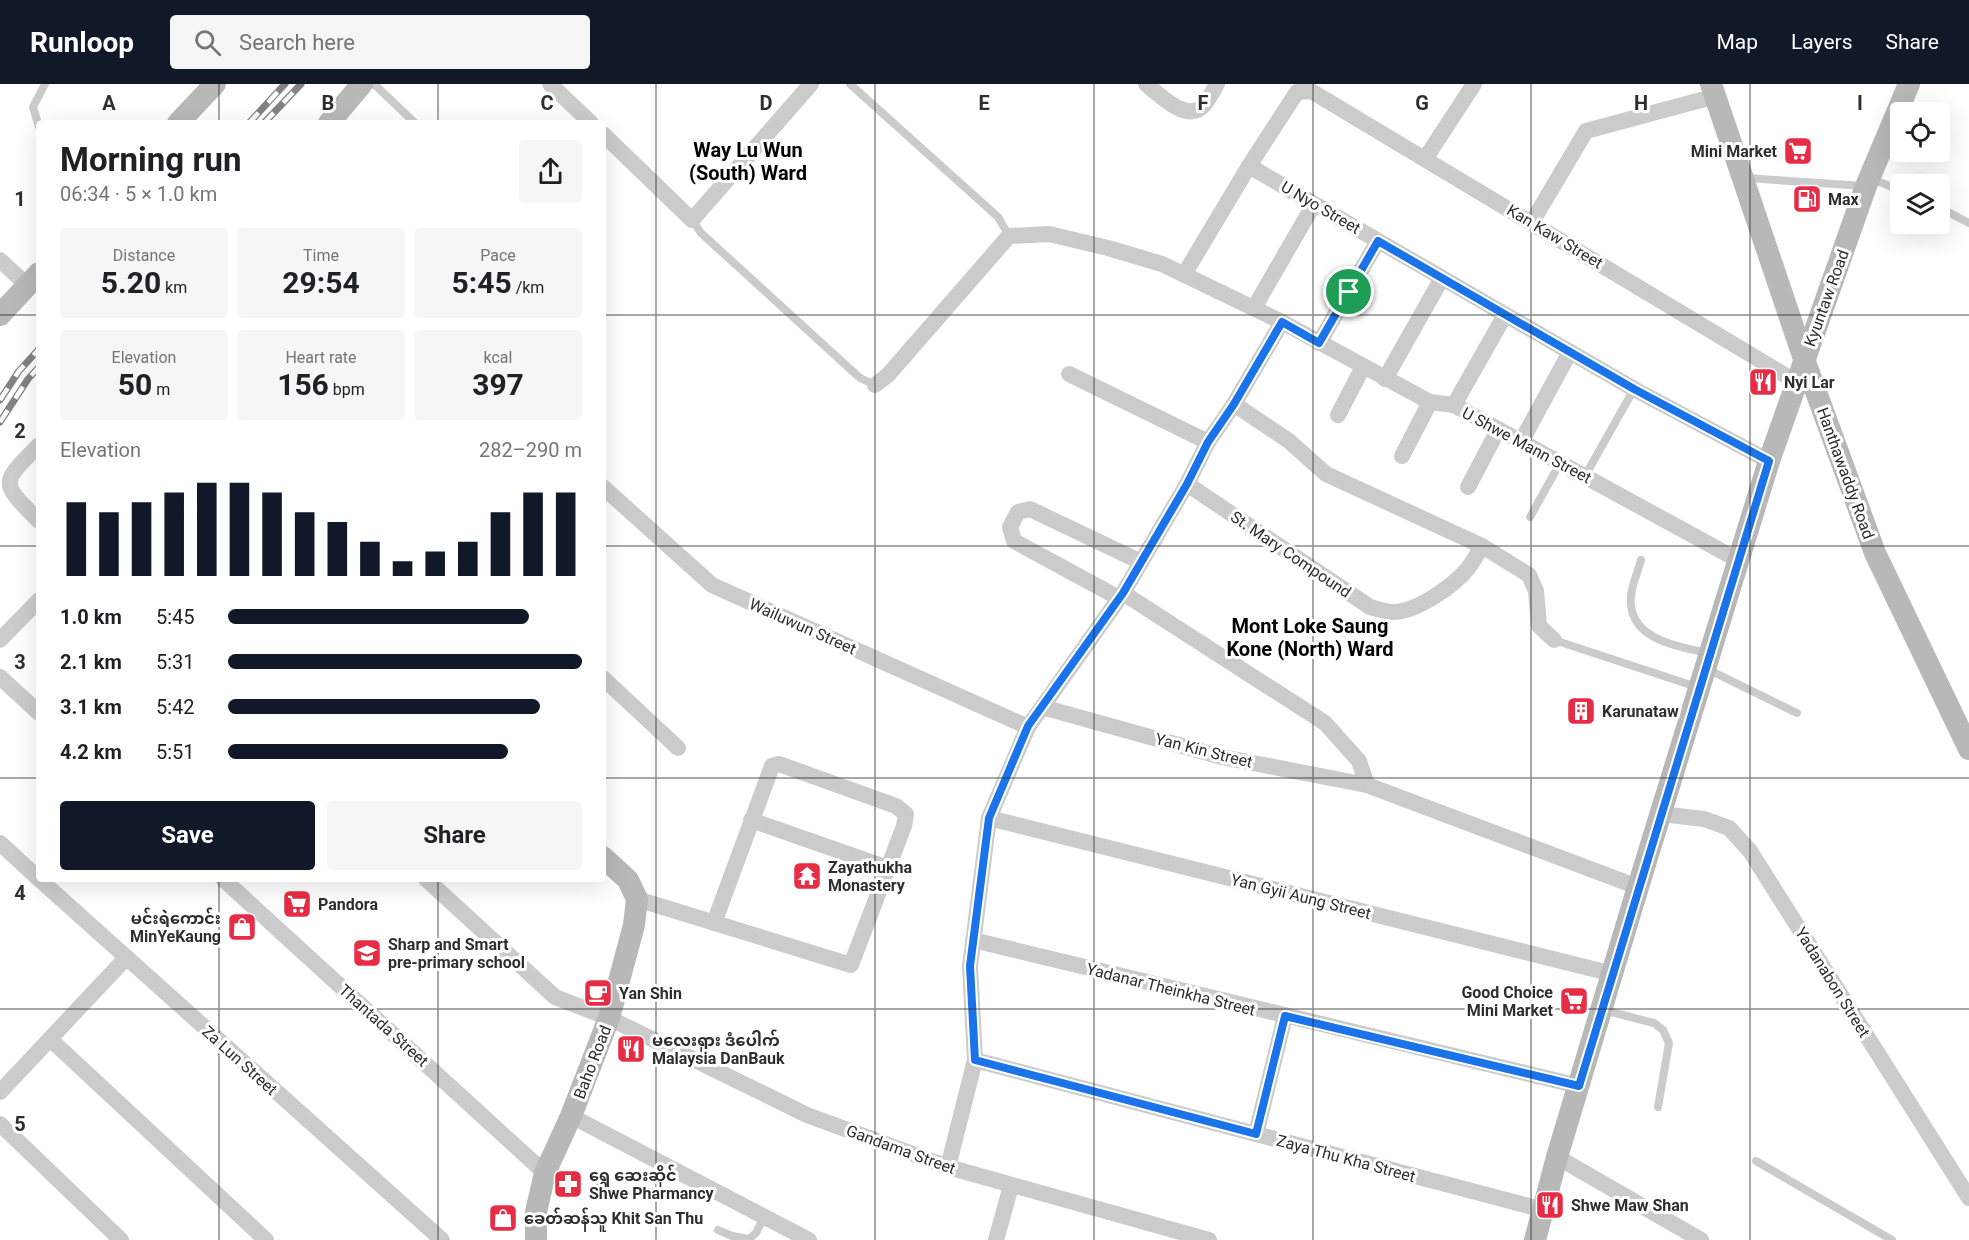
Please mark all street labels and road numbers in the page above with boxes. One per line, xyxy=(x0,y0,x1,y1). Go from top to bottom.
street label: U Nyo Street xyxy=(1278,177,1364,238)
street label: Kan Kaw Street xyxy=(1503,200,1606,273)
street label: Kyuntaw Road xyxy=(1800,247,1853,349)
street label: U Shwe Mann Street xyxy=(1459,403,1595,488)
street label: Hanthawaddy Road xyxy=(1813,405,1878,542)
street label: St. Mary Compound xyxy=(1227,507,1355,602)
street label: Wailuwun Street xyxy=(746,594,859,659)
street label: Yan Kin Street xyxy=(1153,729,1254,772)
street label: Yan Gyii Aung Street xyxy=(1229,870,1373,923)
street label: Yadanabon Street xyxy=(1791,924,1874,1041)
street label: Yadanar Theinkha Street xyxy=(1084,959,1257,1020)
street label: Thantada Street xyxy=(335,980,432,1070)
street label: Za Lun Street xyxy=(198,1022,281,1099)
street label: Baho Road xyxy=(570,1023,615,1102)
street label: Gandama Street xyxy=(844,1121,958,1178)
street label: Zaya Thu Kha Street xyxy=(1274,1131,1417,1186)

